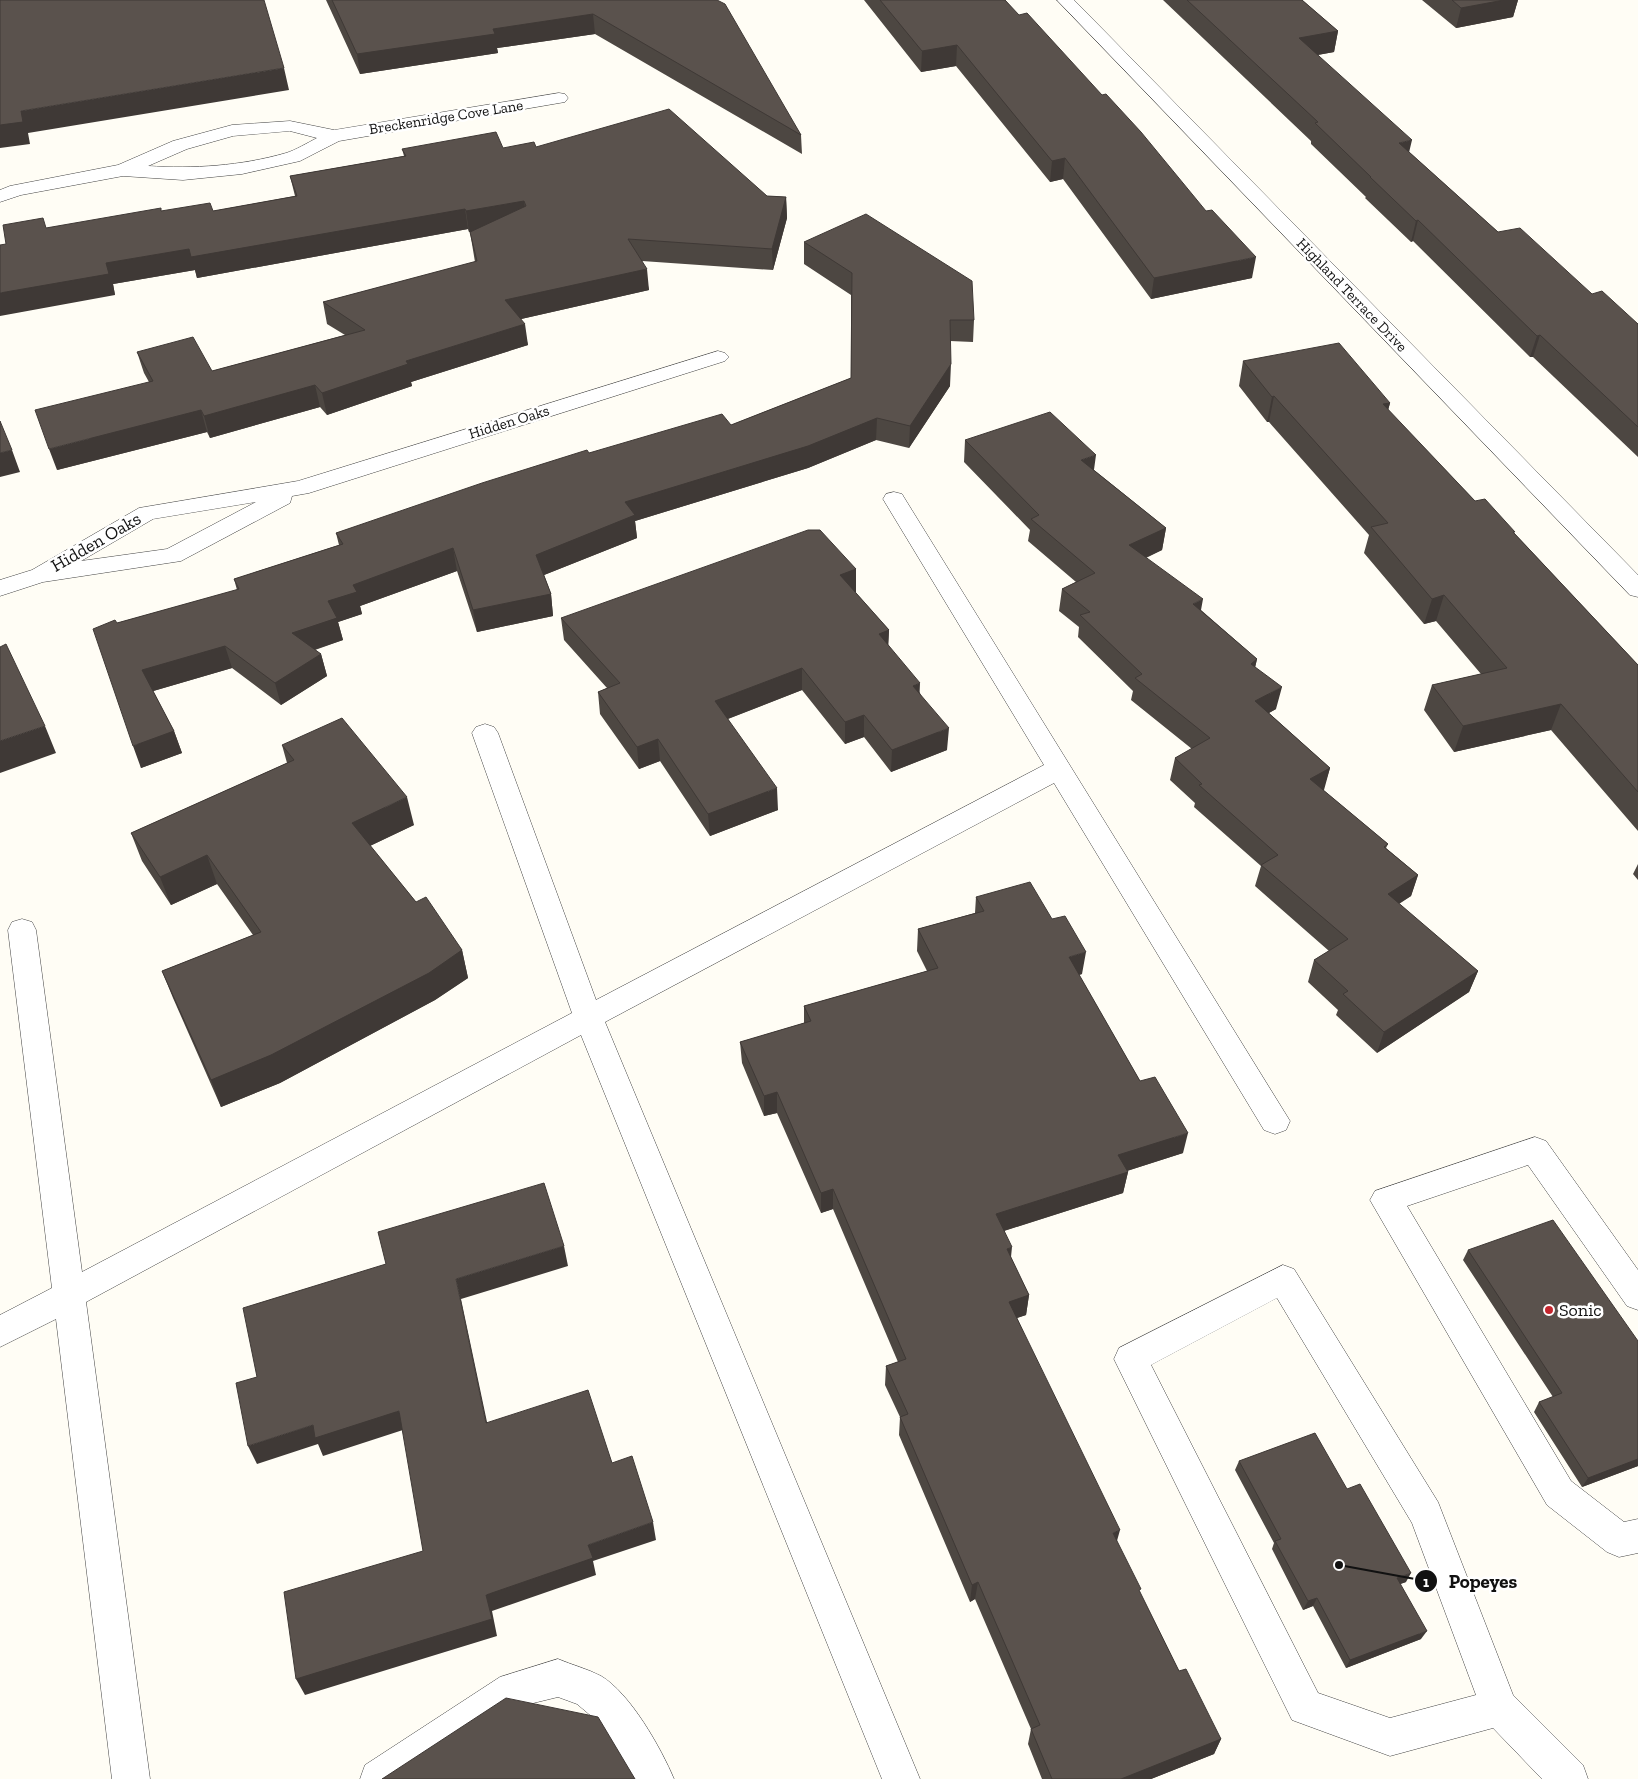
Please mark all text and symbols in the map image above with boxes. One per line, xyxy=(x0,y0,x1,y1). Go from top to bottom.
street label: Breckenridge Cove Lane xyxy=(368,96,524,138)
street label: Highland Terrace Drive xyxy=(1293,234,1411,356)
street label: Hidden Oaks xyxy=(466,401,552,443)
street label: Hidden Oaks xyxy=(47,507,145,577)
place label: Sonic xyxy=(1559,1299,1602,1321)
marker: Sonic xyxy=(1543,1304,1555,1316)
callout: Popeyes xyxy=(1414,1564,1527,1598)
text: Popeyes xyxy=(1449,1570,1517,1593)
text: 1 xyxy=(1423,1573,1429,1591)

